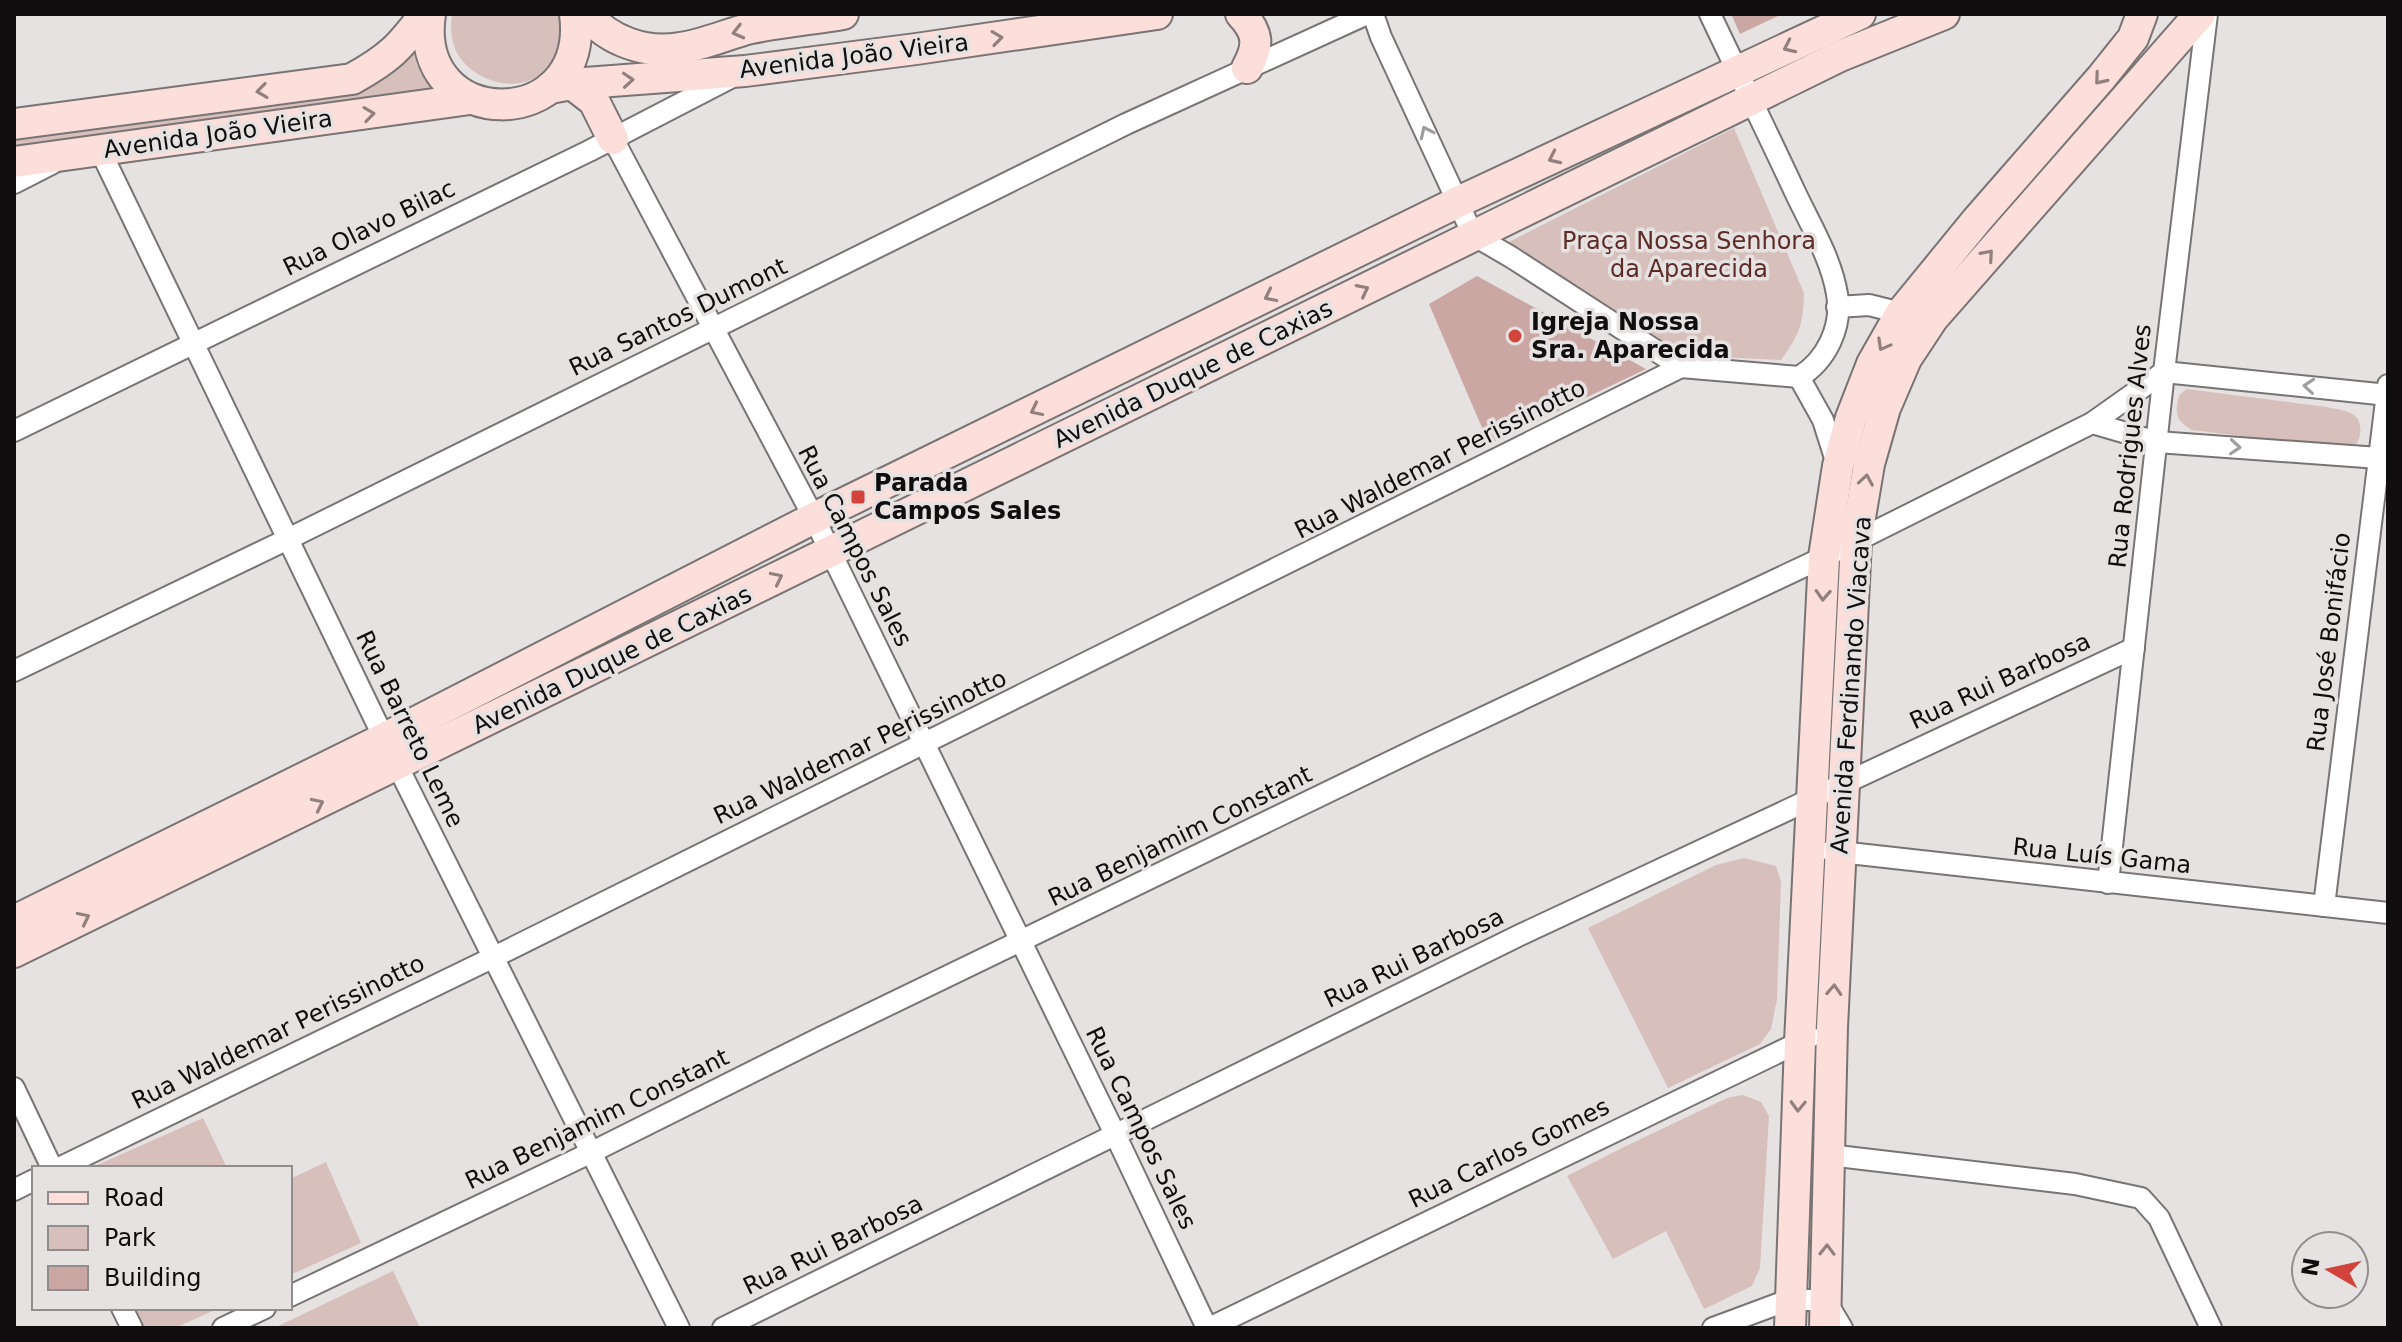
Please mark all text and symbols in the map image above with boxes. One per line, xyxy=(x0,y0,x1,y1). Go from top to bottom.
one-way arrow xyxy=(732,22,746,39)
street label: Avenida João Vieira xyxy=(738,28,970,84)
one-way arrow xyxy=(991,29,1004,46)
one-way arrow xyxy=(1783,37,1797,53)
one-way arrow xyxy=(2095,69,2110,84)
one-way arrow xyxy=(622,71,635,88)
one-way arrow xyxy=(255,82,269,99)
street label: Avenida João Vieira xyxy=(102,104,334,164)
one-way arrow xyxy=(362,106,376,123)
one-way arrow xyxy=(1420,125,1436,140)
one-way arrow xyxy=(1547,148,1562,164)
street label: Rua Olavo Bilac xyxy=(279,174,459,282)
park label: Praça Nossa Senhora da Aparecida xyxy=(1562,227,1816,283)
one-way arrow xyxy=(1978,250,1993,265)
street label: Rua Santos Dumont xyxy=(564,252,792,382)
one-way arrow xyxy=(1354,285,1369,300)
one-way arrow xyxy=(1263,286,1278,302)
street label: Avenida Duque de Caxias xyxy=(1049,294,1337,454)
place label: Igreja Nossa Sra. Aparecida xyxy=(1531,308,1730,364)
street label: Rua Rodrigues Alves xyxy=(2103,323,2157,569)
marker: Igreja Nossa Sra. Aparecida xyxy=(1506,327,1524,345)
one-way arrow xyxy=(1877,336,1893,350)
street label: Rua Waldemar Perissinotto xyxy=(1290,373,1590,545)
one-way arrow xyxy=(2302,378,2315,395)
one-way arrow xyxy=(1030,400,1044,416)
one-way arrow xyxy=(2229,438,2242,455)
street label: Rua Campos Sales xyxy=(792,441,918,651)
place label: Parada Campos Sales xyxy=(874,469,1061,525)
one-way arrow xyxy=(1857,473,1874,486)
marker: Parada Campos Sales xyxy=(849,488,867,506)
street label: Avenida Ferdinando Viacava xyxy=(1825,515,1877,855)
street label: Rua José Bonifácio xyxy=(2302,531,2356,753)
one-way arrow xyxy=(769,572,784,588)
street label: Avenida Duque de Caxias xyxy=(468,580,756,740)
one-way arrow xyxy=(1814,589,1831,602)
street label: Rua Barreto Leme xyxy=(350,626,470,832)
street label: Rua Rui Barbosa xyxy=(1905,627,2095,735)
street label: Rua Waldemar Perissinotto xyxy=(709,664,1011,830)
street label: Rua Benjamim Constant xyxy=(1044,760,1316,912)
one-way arrow xyxy=(309,798,324,813)
street label: Rua Luís Gama xyxy=(2011,833,2193,879)
street label: Rua Rui Barbosa xyxy=(1320,902,1508,1014)
one-way arrow xyxy=(76,912,91,927)
street label: Rua Waldemar Perissinotto xyxy=(127,949,429,1115)
one-way arrow xyxy=(1825,983,1842,996)
street label: Rua Campos Sales xyxy=(1080,1022,1202,1234)
street label: Rua Benjamim Constant xyxy=(461,1043,733,1195)
street label: Rua Carlos Gomes xyxy=(1404,1092,1614,1214)
one-way arrow xyxy=(1789,1100,1806,1113)
legend xyxy=(32,1166,292,1310)
text: Road xyxy=(104,1184,164,1212)
street label: Rua Rui Barbosa xyxy=(739,1189,927,1301)
text: Park xyxy=(104,1224,156,1252)
north arrow xyxy=(2290,1230,2370,1310)
one-way arrow xyxy=(1818,1243,1835,1256)
text: N xyxy=(2297,1256,2325,1278)
text: Building xyxy=(104,1264,201,1292)

